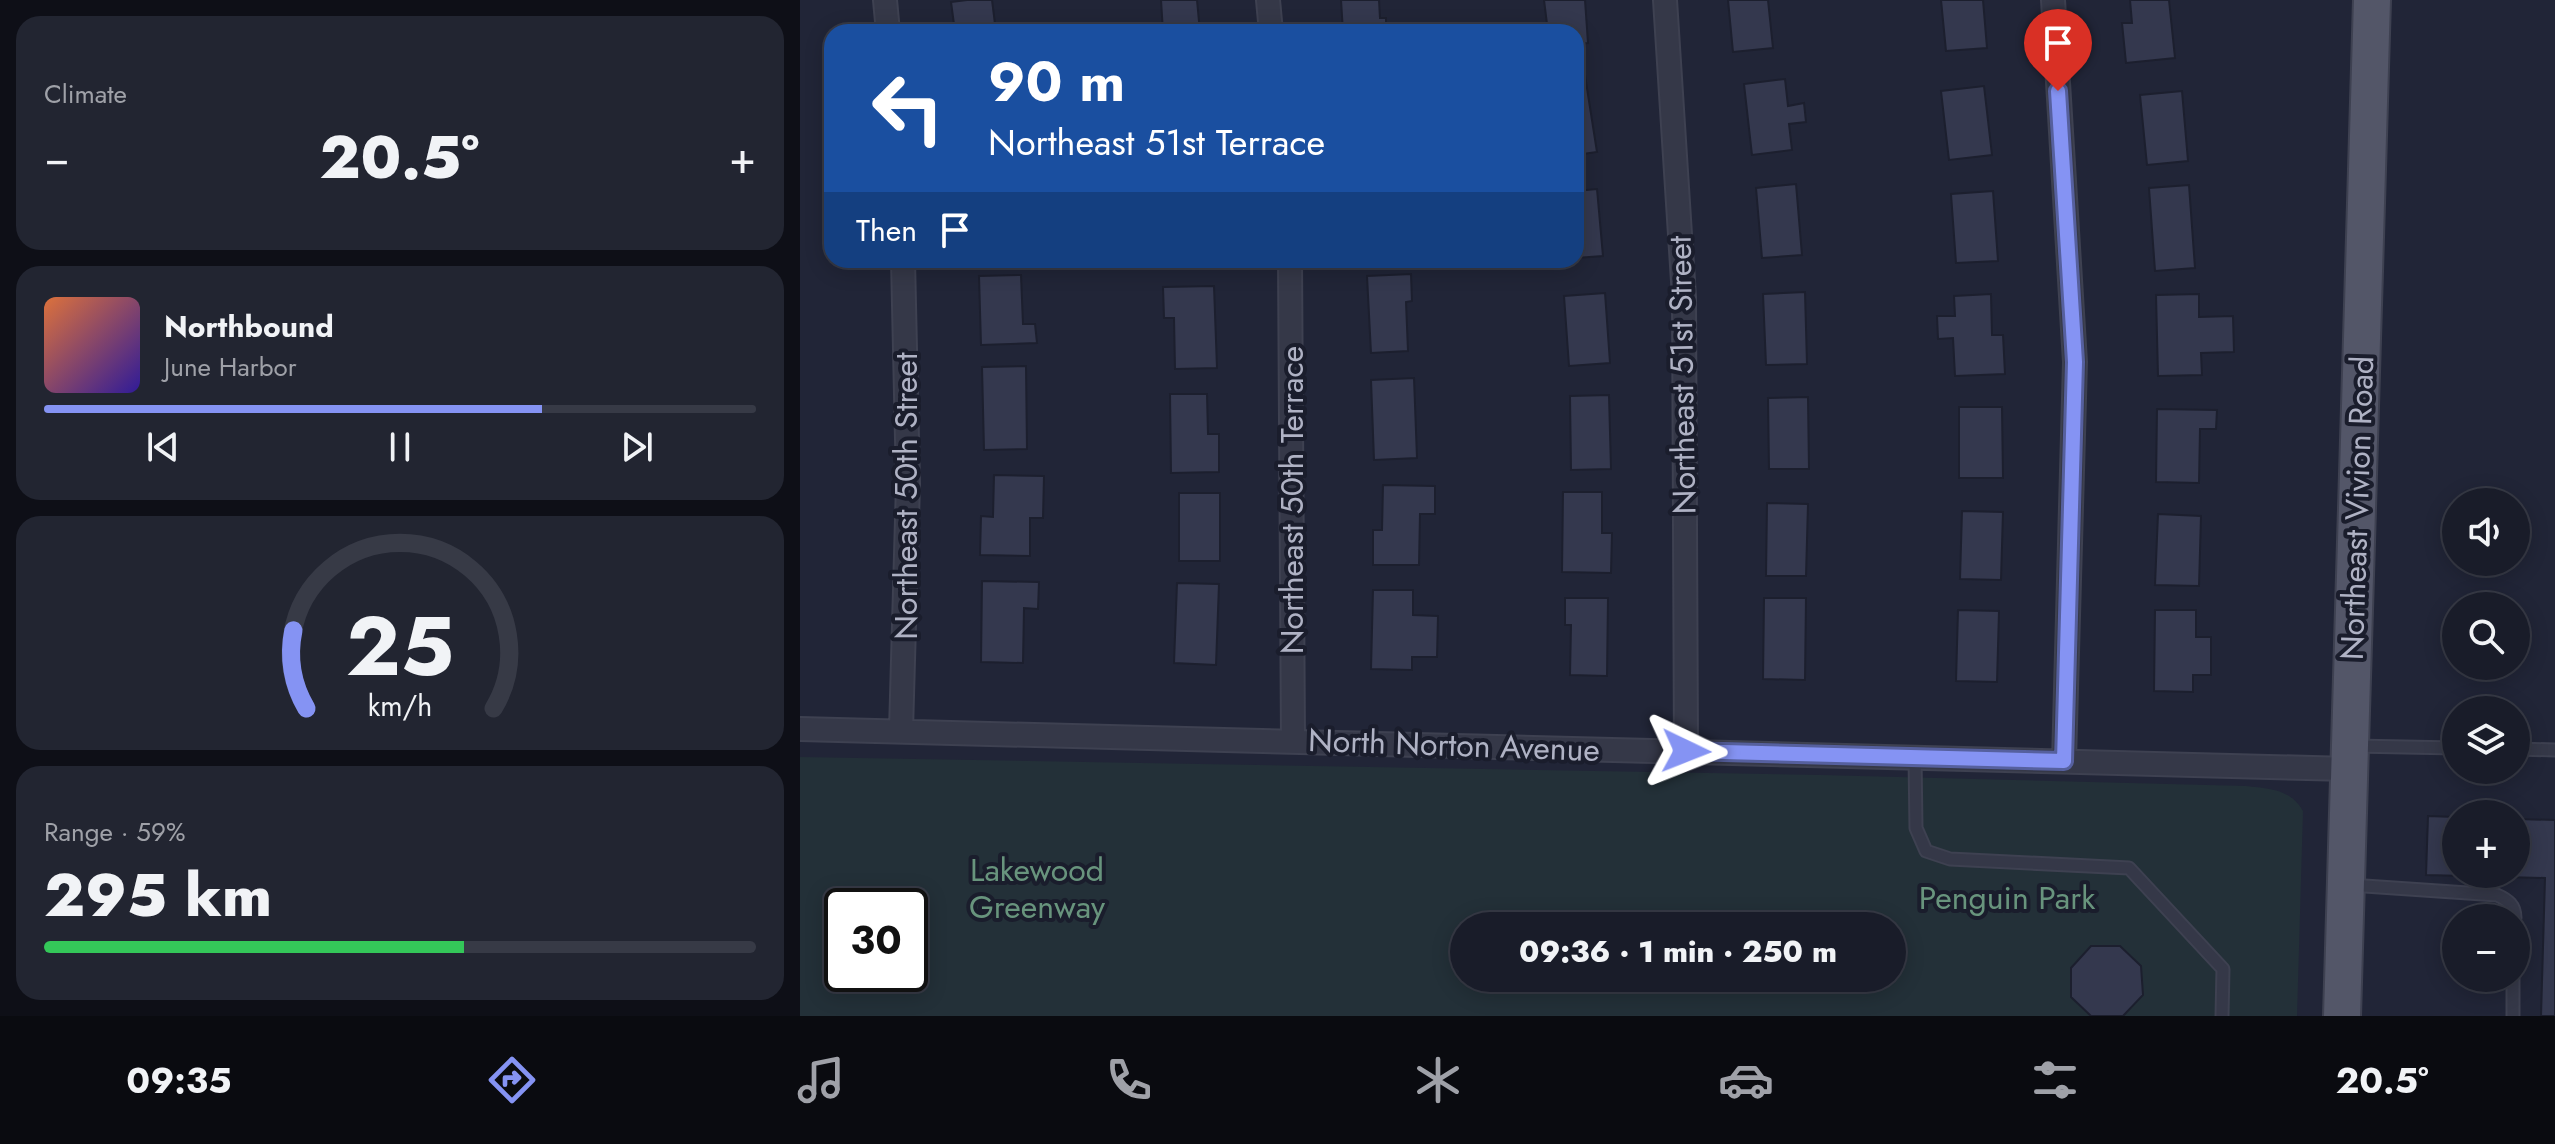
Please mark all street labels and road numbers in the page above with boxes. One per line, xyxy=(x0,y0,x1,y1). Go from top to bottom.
street label: Northeast 51st Street xyxy=(1657,235,1707,515)
street label: Northeast 50th Terrace xyxy=(1269,346,1315,654)
street label: Northeast 50th Street xyxy=(883,352,929,640)
street label: Northeast Vivion Road xyxy=(2329,355,2385,661)
street label: North Norton Avenue xyxy=(1307,717,1601,773)

